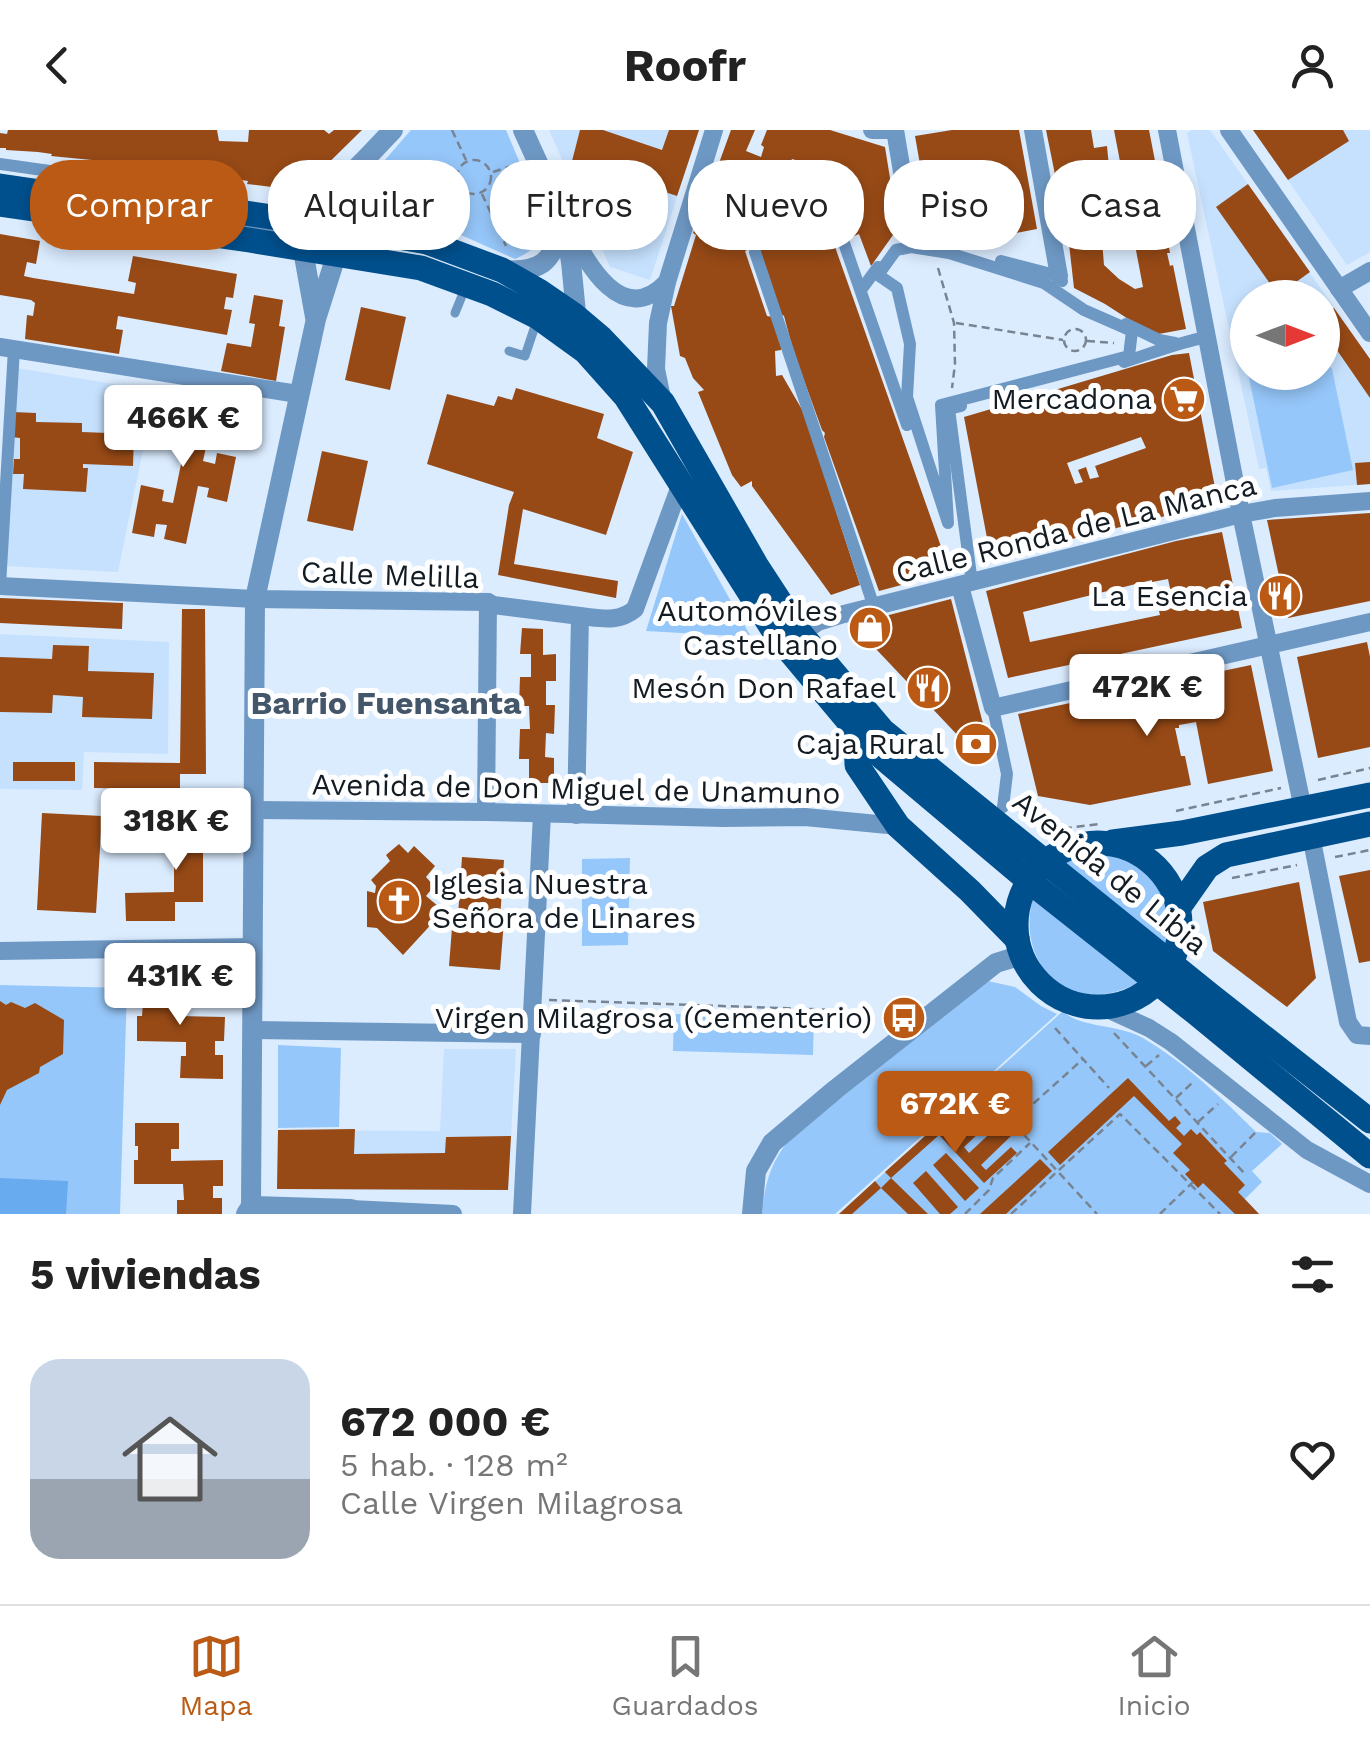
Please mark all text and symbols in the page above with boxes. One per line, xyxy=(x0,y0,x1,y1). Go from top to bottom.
icon: back xyxy=(30,38,85,93)
icon: person xyxy=(1285,38,1340,93)
text: Roofr xyxy=(624,39,746,92)
chip: Comprar xyxy=(30,160,248,250)
chip: Alquilar xyxy=(268,160,470,250)
chip: Filtros xyxy=(490,160,668,250)
chip: Nuevo xyxy=(688,160,864,250)
chip: Piso xyxy=(884,160,1024,250)
chip: Casa xyxy=(1044,160,1196,250)
north arrow xyxy=(1230,280,1340,390)
map controls xyxy=(1230,280,1340,390)
supermarket icon: Mercadona xyxy=(1161,376,1207,422)
place label: Mercadona xyxy=(991,381,1152,416)
pin: 466K € xyxy=(102,385,264,470)
text: 466K € xyxy=(126,398,240,436)
street label: Calle Ronda de La Manca xyxy=(892,467,1260,590)
street label: Calle Melilla xyxy=(300,554,480,595)
restaurant icon: La Esencia xyxy=(1257,573,1303,619)
place label: La Esencia xyxy=(1091,578,1248,613)
place label: Automóviles Castellano xyxy=(657,593,838,662)
shop icon: Automóviles Castellano xyxy=(847,605,893,651)
pin: 472K € xyxy=(1066,654,1228,739)
restaurant icon: Mesón Don Rafael xyxy=(905,665,951,711)
text: 472K € xyxy=(1091,667,1203,705)
place label: Mesón Don Rafael xyxy=(631,670,896,705)
district label: Barrio Fuensanta xyxy=(251,684,522,722)
bank icon: Caja Rural xyxy=(953,721,999,767)
place label: Caja Rural xyxy=(796,726,944,761)
street label: Avenida de Don Miguel de Unamuno xyxy=(311,766,841,811)
street label: Avenida de Libia xyxy=(1006,784,1214,962)
pin: 318K € xyxy=(95,788,257,873)
text: 318K € xyxy=(123,801,229,839)
place label: Iglesia Nuestra Señora de Linares xyxy=(432,866,696,935)
church icon: Iglesia Nuestra Señora de Linares xyxy=(376,878,422,924)
pin: 431K € xyxy=(99,943,261,1028)
text: 431K € xyxy=(126,956,234,994)
bus stop icon: Virgen Milagrosa (Cementerio) xyxy=(881,995,927,1041)
place label: Virgen Milagrosa (Cementerio) xyxy=(435,1000,872,1035)
pin: 672K € xyxy=(874,1071,1036,1156)
text: 672K € xyxy=(899,1084,1011,1122)
icon: filters xyxy=(1285,1247,1340,1302)
text: 5 viviendas xyxy=(30,1250,261,1299)
text: 672 000 € xyxy=(340,1397,550,1446)
icon: home xyxy=(110,1399,230,1519)
icon: heart xyxy=(1285,1432,1340,1487)
text: 5 hab. · 128 m² xyxy=(340,1446,568,1484)
text: Calle Virgen Milagrosa xyxy=(340,1484,683,1522)
tab: Mapa xyxy=(180,1629,253,1722)
tab: Guardados xyxy=(612,1629,759,1722)
tab: Inicio xyxy=(1118,1629,1190,1722)

